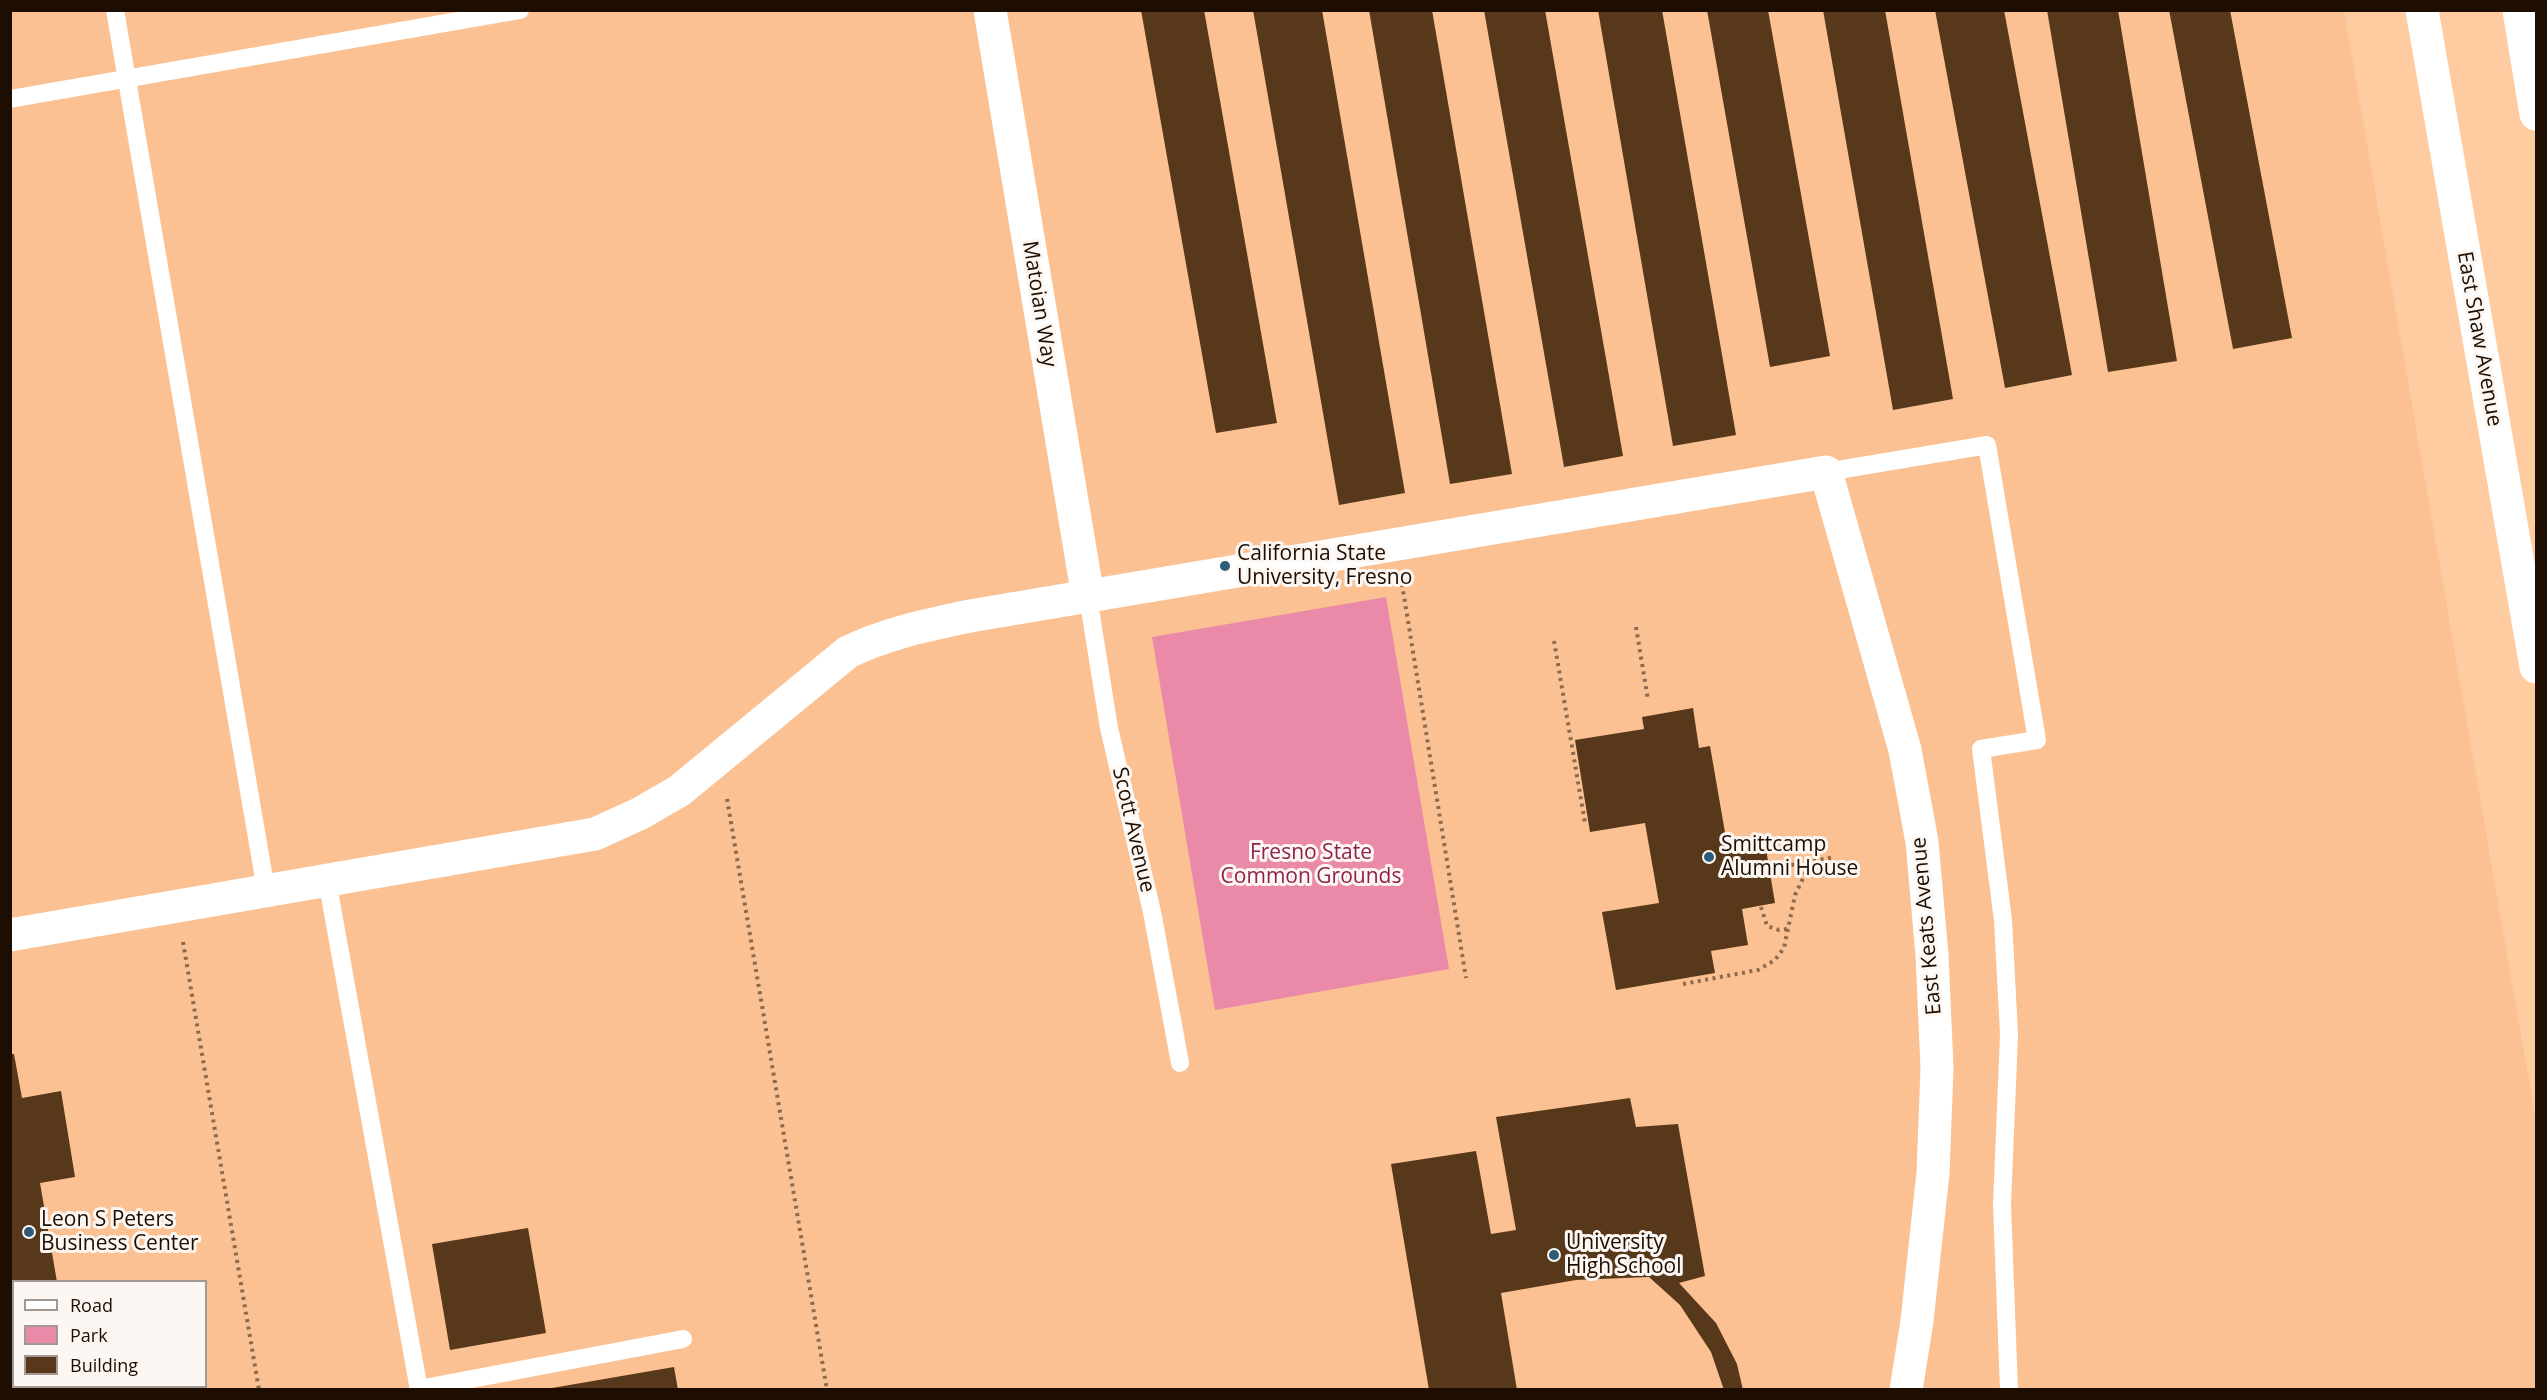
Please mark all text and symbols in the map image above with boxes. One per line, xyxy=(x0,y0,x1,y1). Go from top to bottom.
street label: Matoian Way xyxy=(1017,239,1061,369)
street label: East Shaw Avenue xyxy=(2451,250,2507,428)
place label: California State University, Fresno xyxy=(1237,541,1412,591)
marker: California State University, Fresno xyxy=(1218,559,1232,573)
street label: Scott Avenue xyxy=(1106,765,1160,895)
place label: Smittcamp Alumni House xyxy=(1721,832,1858,882)
street label: East Keats Avenue xyxy=(1907,836,1947,1016)
park label: Fresno State Common Grounds xyxy=(1221,840,1401,890)
marker: Smittcamp Alumni House xyxy=(1702,850,1716,864)
place label: Leon S Peters Business Center xyxy=(41,1207,199,1257)
marker: Leon S Peters Business Center xyxy=(22,1225,36,1239)
place label: University High School xyxy=(1566,1230,1682,1280)
marker: University High School xyxy=(1547,1248,1561,1262)
legend xyxy=(12,1280,207,1388)
text: Road xyxy=(70,1293,113,1317)
text: Park xyxy=(70,1323,108,1347)
text: Building xyxy=(70,1353,138,1377)

